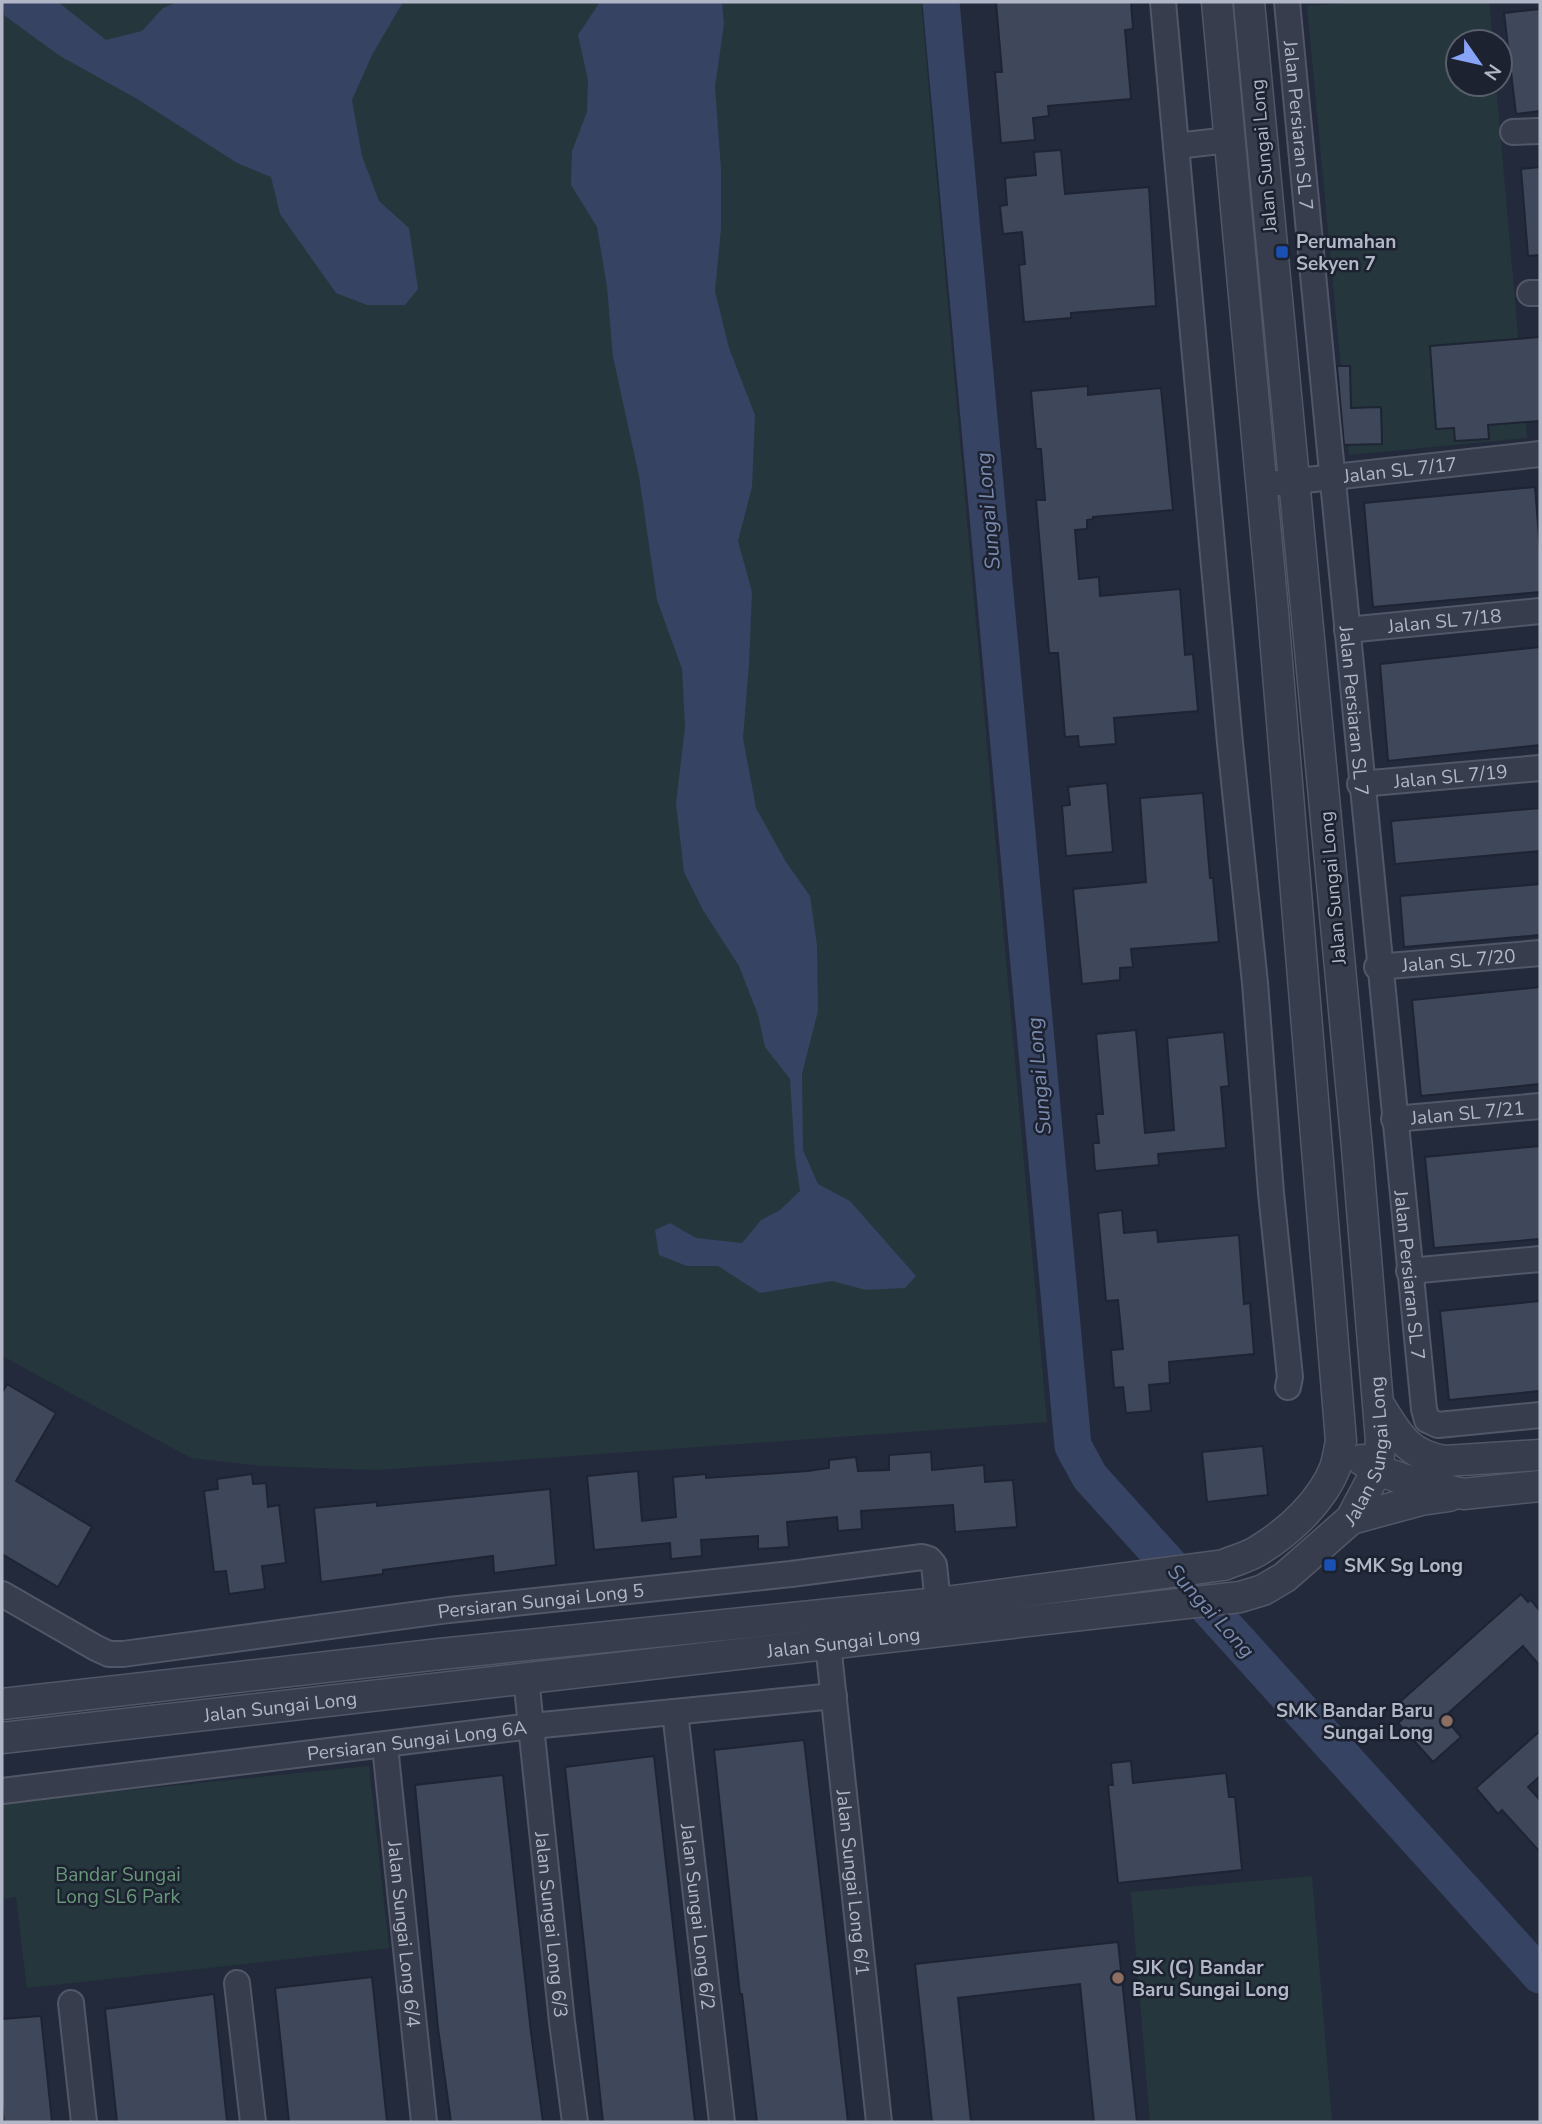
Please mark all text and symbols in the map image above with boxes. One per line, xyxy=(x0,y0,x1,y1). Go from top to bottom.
north arrow xyxy=(1444,28,1514,98)
street label: Jalan Persiaran SL 7 xyxy=(1277,38,1319,212)
text: N xyxy=(1478,59,1507,85)
street label: Jalan Sungai Long xyxy=(1244,78,1284,235)
place label: Perumahan Sekyen 7 xyxy=(1296,229,1396,277)
marker: Perumahan Sekyen 7 xyxy=(1274,244,1290,260)
water label: Sungai Long xyxy=(969,451,1007,571)
street label: Jalan SL 7/17 xyxy=(1341,451,1458,490)
street label: Jalan SL 7/18 xyxy=(1386,603,1503,640)
street label: Jalan Persiaran SL 7 xyxy=(1332,624,1374,797)
street label: Jalan SL 7/19 xyxy=(1392,759,1509,795)
street label: Jalan Sungai Long xyxy=(1313,810,1353,967)
street label: Jalan SL 7/20 xyxy=(1400,943,1517,979)
water label: Sungai Long xyxy=(1020,1016,1058,1136)
street label: Jalan SL 7/21 xyxy=(1409,1095,1526,1132)
street label: Jalan Persiaran SL 7 xyxy=(1387,1188,1431,1361)
street label: Jalan Sungai Long xyxy=(1339,1375,1395,1533)
place label: SMK Sg Long xyxy=(1344,1553,1463,1579)
marker: SMK Sg Long xyxy=(1322,1557,1338,1573)
water label: Sungai Long xyxy=(1161,1558,1261,1664)
street label: Persiaran Sungai Long 5 xyxy=(436,1578,645,1625)
street label: Jalan Sungai Long xyxy=(765,1622,922,1665)
street label: Jalan Sungai Long xyxy=(201,1686,358,1729)
place label: SMK Bandar Baru Sungai Long xyxy=(1276,1698,1433,1746)
marker: SMK Bandar Baru Sungai Long xyxy=(1439,1713,1455,1729)
street label: Persiaran Sungai Long 6A xyxy=(306,1715,528,1767)
street label: Jalan Sungai Long 6/1 xyxy=(830,1787,875,1977)
street label: Jalan Sungai Long 6/2 xyxy=(674,1821,721,2011)
street label: Jalan Sungai Long 6/3 xyxy=(528,1829,573,2019)
street label: Jalan Sungai Long 6/4 xyxy=(381,1839,426,2029)
park label: Bandar Sungai Long SL6 Park xyxy=(55,1862,181,1910)
place label: SJK (C) Bandar Baru Sungai Long xyxy=(1132,1955,1289,2003)
marker: SJK (C) Bandar Baru Sungai Long xyxy=(1110,1970,1126,1986)

